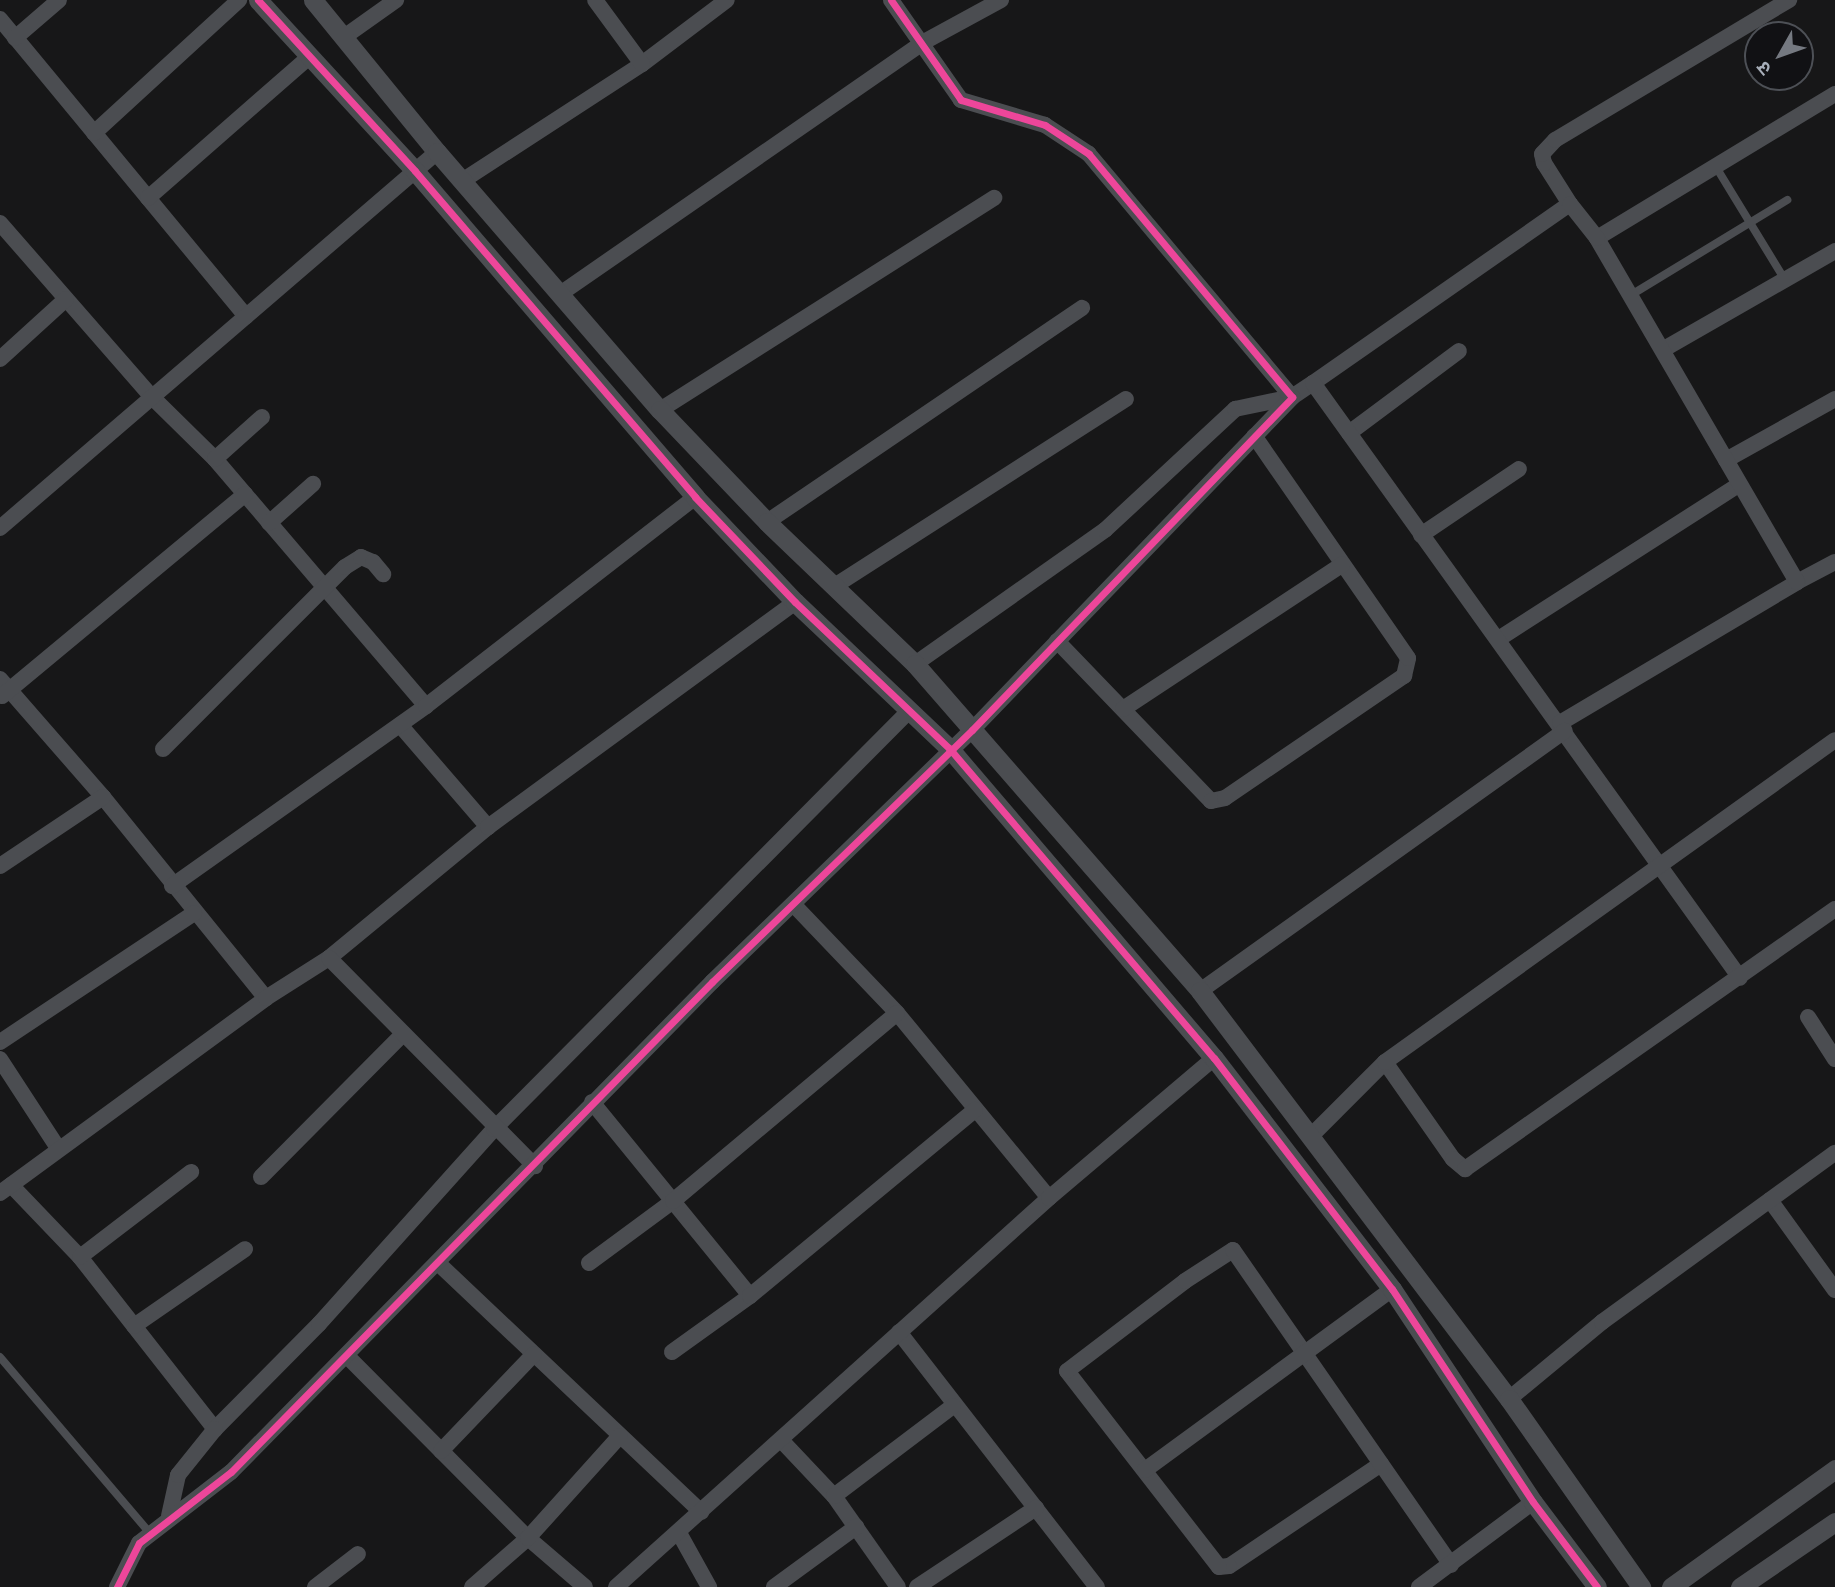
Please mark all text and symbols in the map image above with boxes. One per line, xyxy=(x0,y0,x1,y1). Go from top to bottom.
north arrow xyxy=(1744,21,1814,91)
text: उ xyxy=(1752,57,1776,80)

